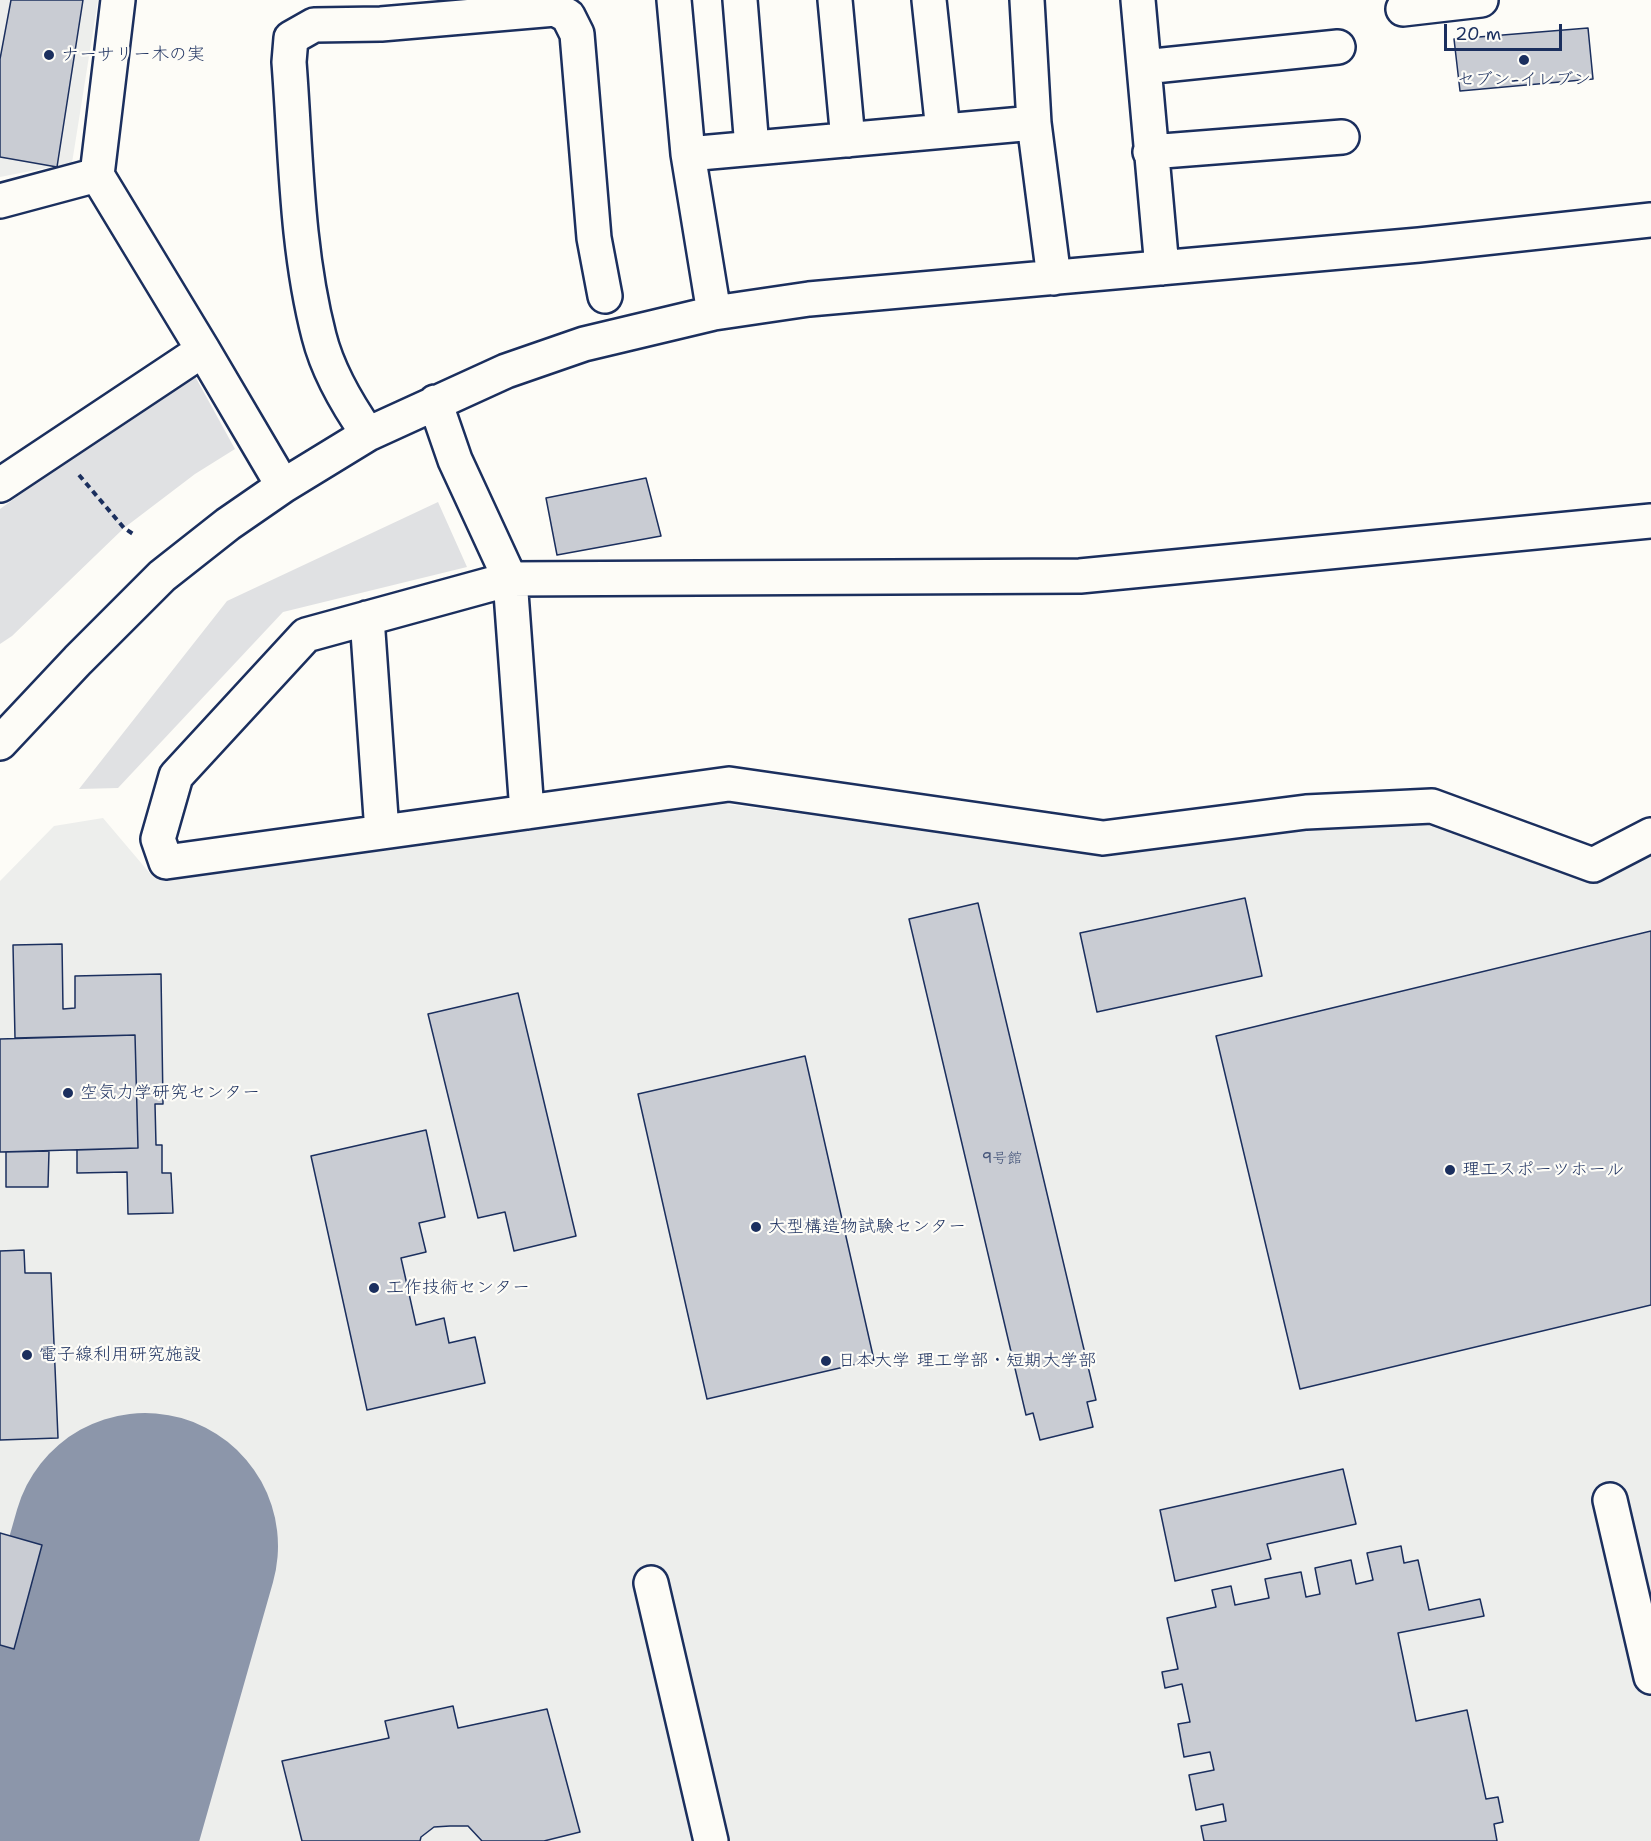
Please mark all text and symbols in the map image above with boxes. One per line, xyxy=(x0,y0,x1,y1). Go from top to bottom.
scale bar xyxy=(1447,12,1566,50)
text: 20 m xyxy=(1455,22,1501,46)
place label: ナーサリー木の実 xyxy=(61,44,205,66)
marker: ナーサリー木の実 xyxy=(42,48,56,62)
marker: セブン-イレブン xyxy=(1517,53,1531,67)
place label: セブン-イレブン xyxy=(1457,69,1591,91)
place label: 空気力学研究センター xyxy=(80,1082,260,1104)
marker: 空気力学研究センター xyxy=(61,1086,75,1100)
house number: 9号館 xyxy=(982,1150,1022,1168)
place label: 理工スポーツホール xyxy=(1462,1159,1624,1181)
marker: 理工スポーツホール xyxy=(1443,1163,1457,1177)
place label: 大型構造物試験センター xyxy=(768,1216,966,1238)
marker: 大型構造物試験センター xyxy=(749,1220,763,1234)
place label: 工作技術センター xyxy=(386,1277,530,1299)
marker: 工作技術センター xyxy=(367,1281,381,1295)
place label: 電子線利用研究施設 xyxy=(39,1344,201,1366)
marker: 電子線利用研究施設 xyxy=(20,1348,34,1362)
place label: 日本大学 理工学部・短期大学部 xyxy=(838,1350,1096,1372)
marker: 日本大学 理工学部・短期大学部 xyxy=(819,1354,833,1368)

